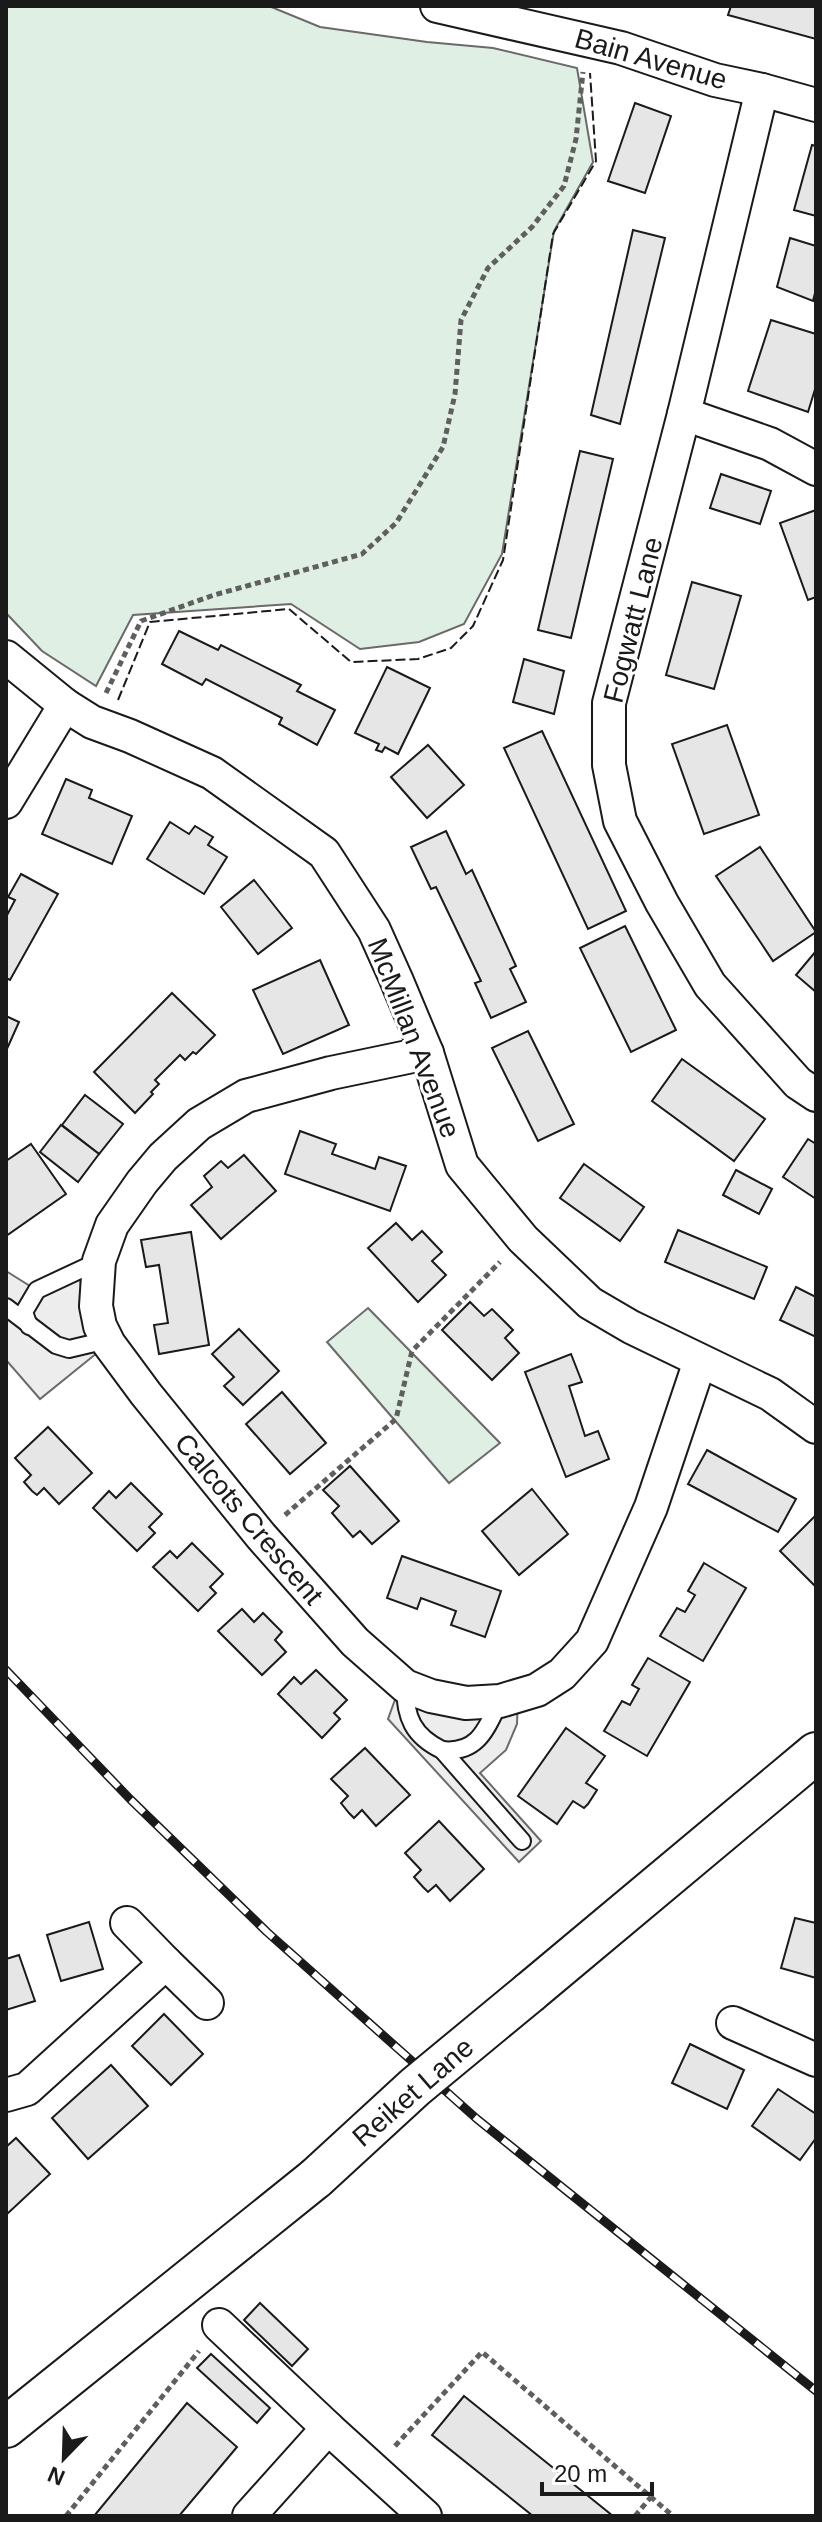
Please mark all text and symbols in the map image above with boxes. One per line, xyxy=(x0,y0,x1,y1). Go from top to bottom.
street label: Bain Avenue xyxy=(571,22,731,96)
street label: Fogwatt Lane xyxy=(597,534,669,706)
street label: McMillan Avenue xyxy=(362,934,466,1142)
street label: Calcots Crescent xyxy=(169,1427,330,1611)
street label: Reiket Lane xyxy=(346,2031,480,2153)
north arrow xyxy=(24,2418,104,2498)
scale bar xyxy=(542,2446,652,2496)
text: 20 m xyxy=(554,2460,607,2487)
text: N xyxy=(44,2461,69,2491)

